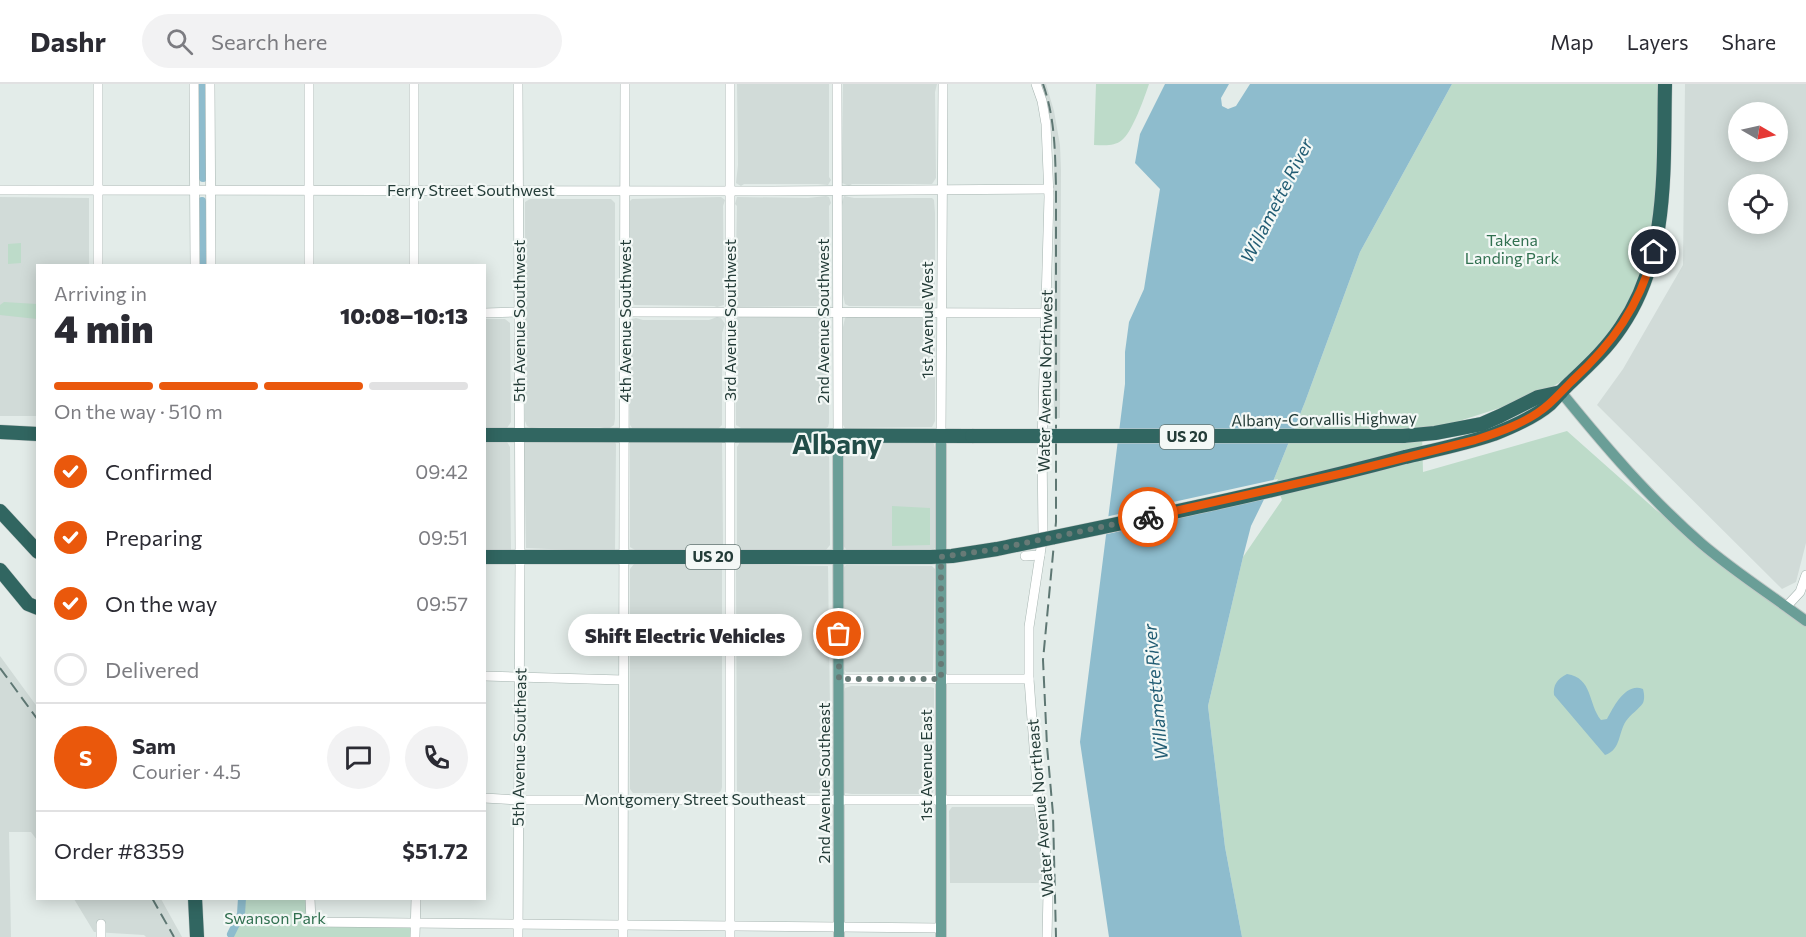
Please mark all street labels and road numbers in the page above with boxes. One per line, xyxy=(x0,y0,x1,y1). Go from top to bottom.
street label: Ferry Street Southwest xyxy=(387,180,555,199)
street label: 3rd Avenue Southwest xyxy=(720,238,739,401)
street label: 2nd Avenue Southwest xyxy=(813,238,832,403)
street label: 5th Avenue Southwest xyxy=(509,239,528,402)
street label: 4th Avenue Southwest xyxy=(615,239,634,402)
street label: 1st Avenue West xyxy=(917,261,936,379)
street label: Water Avenue Northwest xyxy=(1033,289,1056,473)
street label: Albany-Corvallis Highway xyxy=(1231,407,1417,430)
road number: US 20 xyxy=(1160,425,1214,449)
road number: US 20 xyxy=(686,545,740,569)
street label: 5th Avenue Southeast xyxy=(508,667,529,826)
street label: 2nd Avenue Southeast xyxy=(814,702,833,863)
street label: 1st Avenue East xyxy=(916,709,935,821)
street label: Water Avenue Northeast xyxy=(1022,718,1057,898)
street label: Montgomery Street Southeast xyxy=(584,789,806,808)

